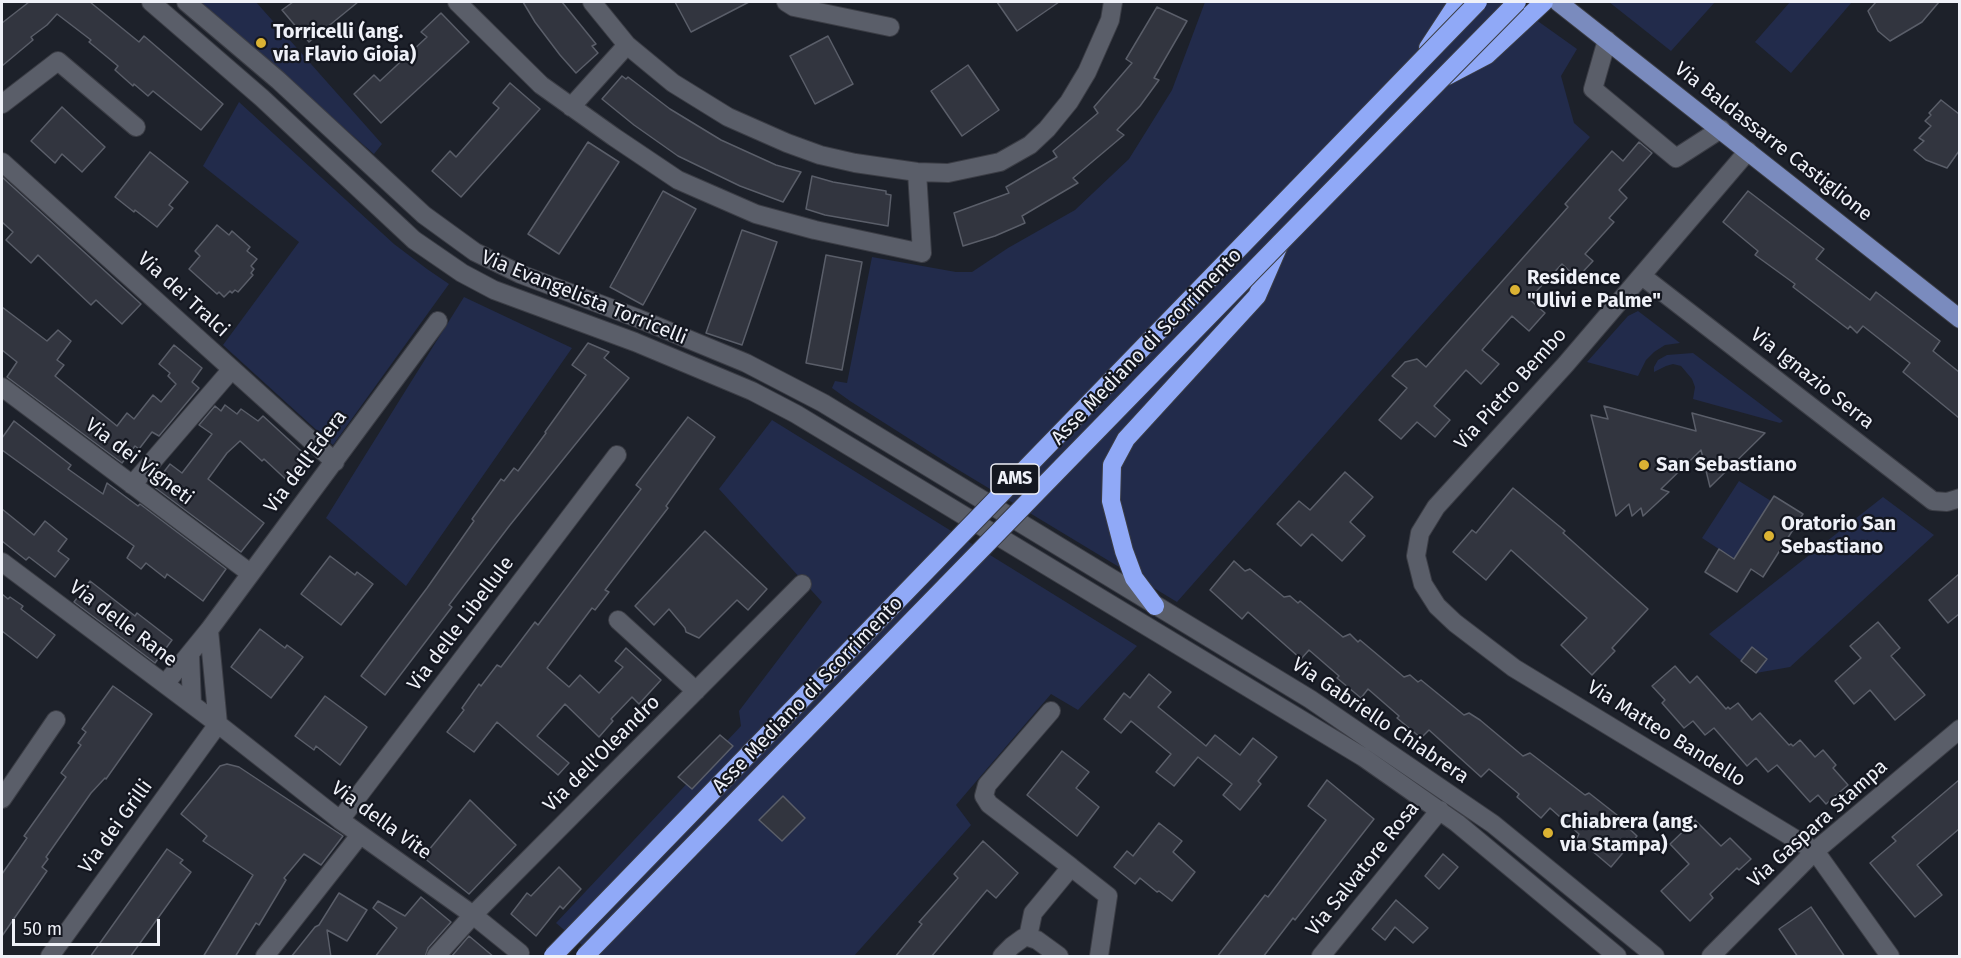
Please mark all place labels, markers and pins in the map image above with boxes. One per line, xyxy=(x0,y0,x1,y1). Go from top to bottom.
place label: Torricelli (ang. via Flavio Gioia) xyxy=(273,20,416,67)
marker: Torricelli (ang. via Flavio Gioia) xyxy=(254,36,268,50)
place label: Residence "Ulivi e Palme" xyxy=(1527,266,1661,313)
marker: Residence "Ulivi e Palme" xyxy=(1508,283,1522,297)
place label: San Sebastiano xyxy=(1656,453,1797,477)
marker: San Sebastiano xyxy=(1637,458,1651,472)
place label: Oratorio San Sebastiano xyxy=(1781,512,1896,559)
marker: Oratorio San Sebastiano xyxy=(1762,529,1776,543)
place label: Chiabrera (ang. via Stampa) xyxy=(1560,810,1698,857)
marker: Chiabrera (ang. via Stampa) xyxy=(1541,826,1555,840)

